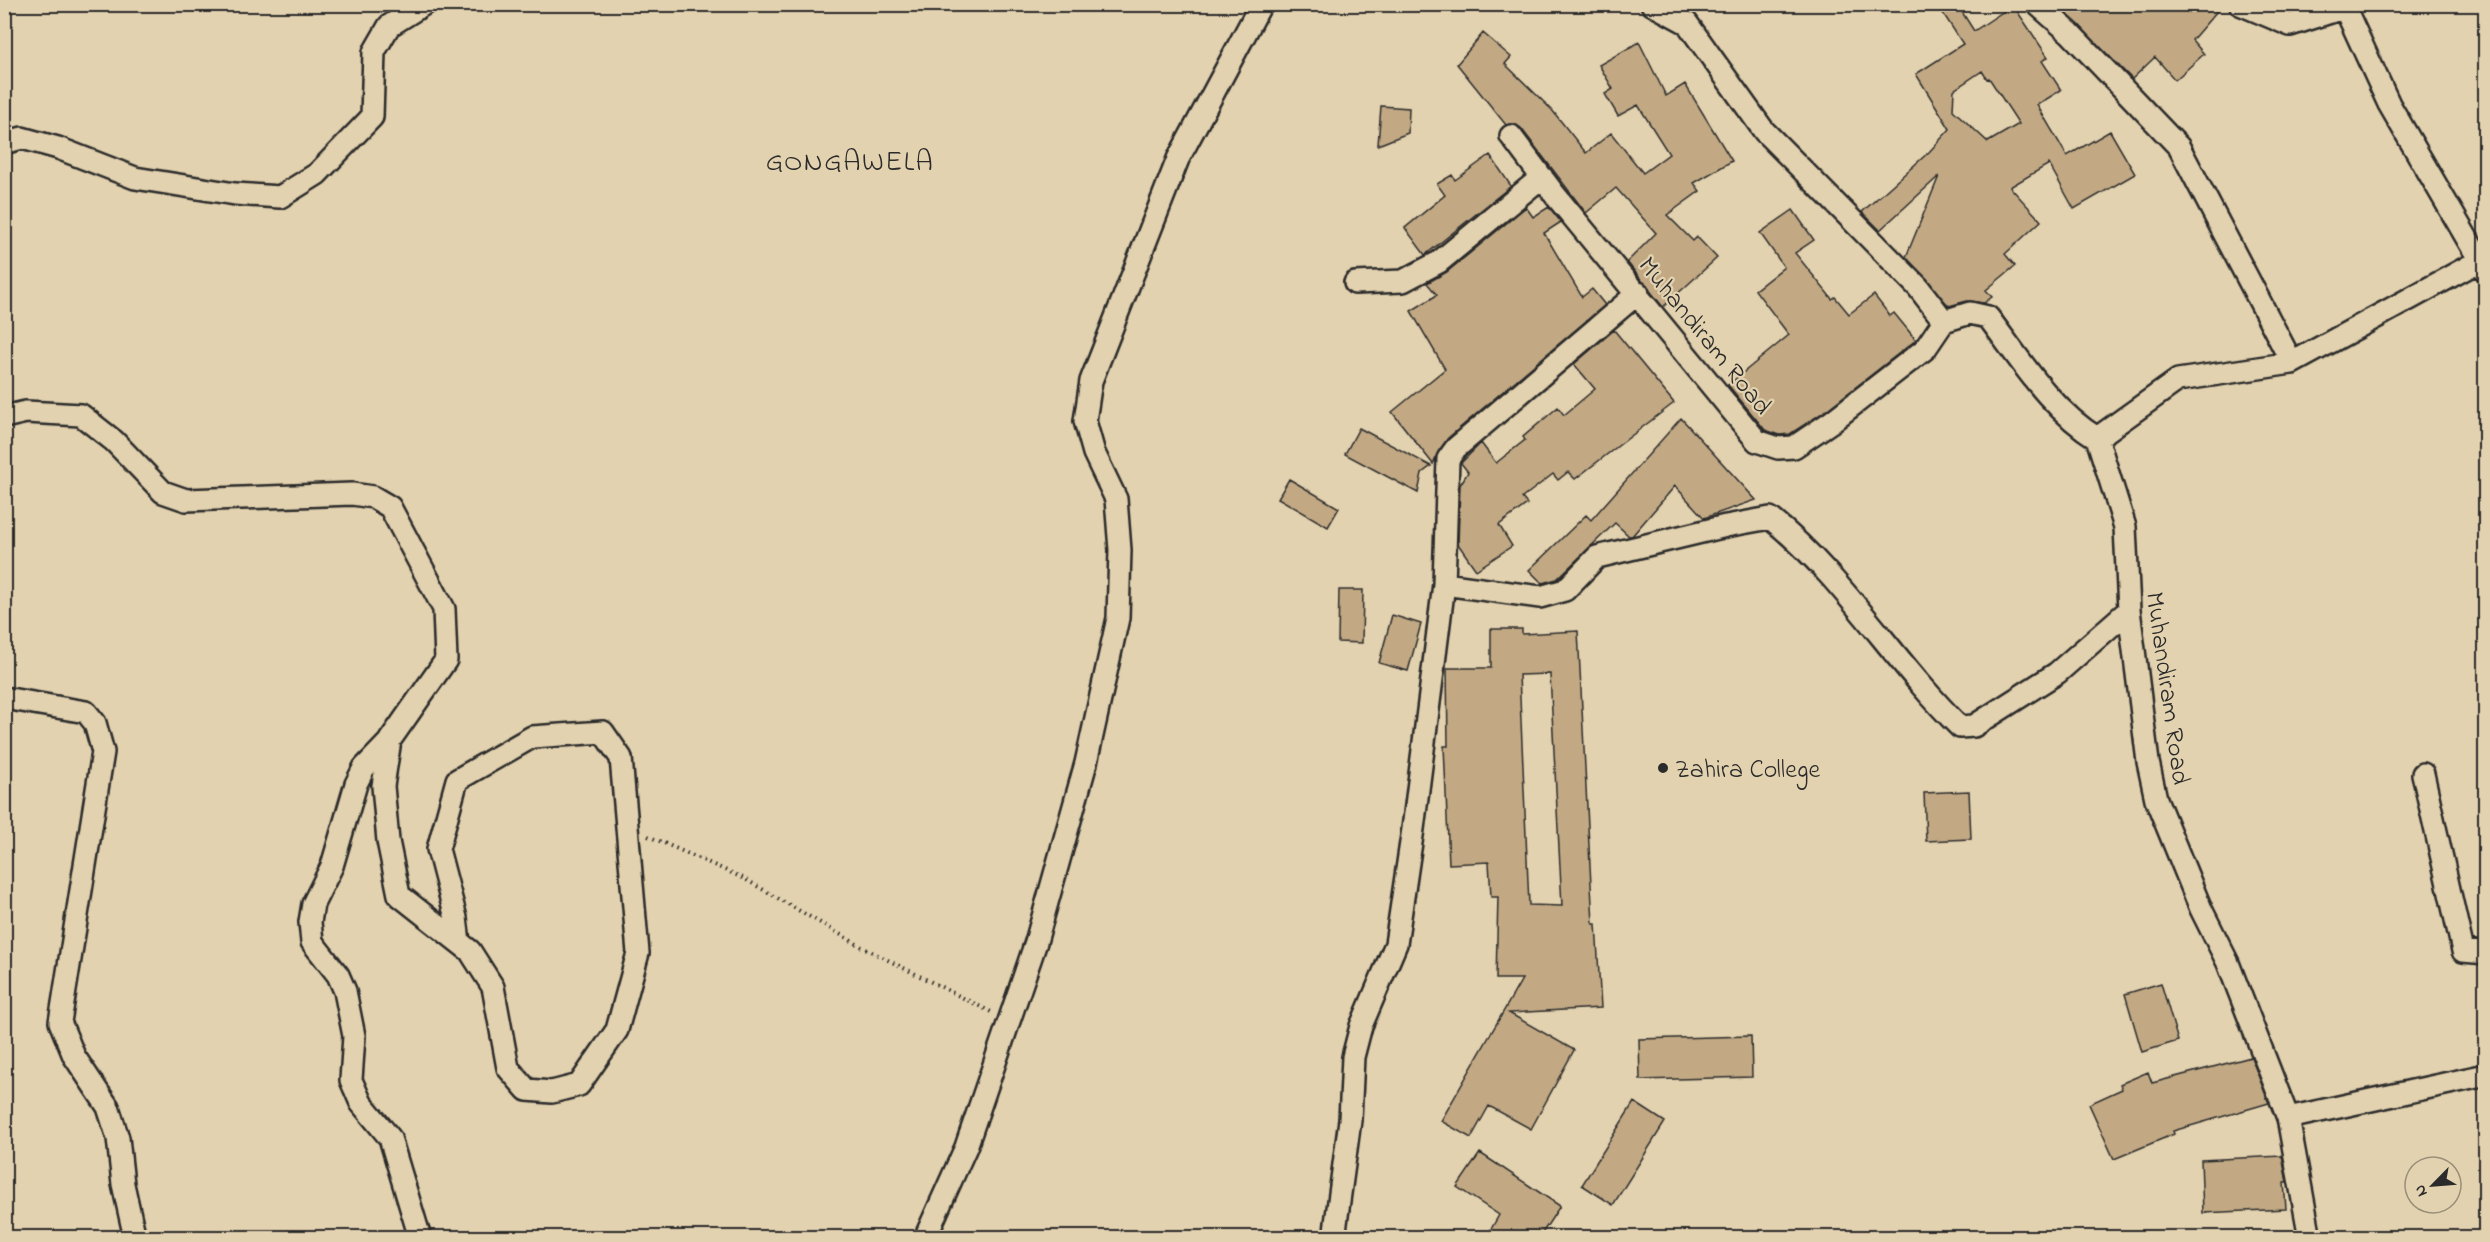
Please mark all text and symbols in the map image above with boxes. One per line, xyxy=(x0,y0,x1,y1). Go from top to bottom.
district label: GONGAWELA xyxy=(766,143,934,184)
street label: Muhandiram Road xyxy=(1628,249,1780,425)
street label: Muhandiram Road xyxy=(2134,590,2198,788)
place label: Zahira College xyxy=(1675,752,1821,790)
marker: Zahira College xyxy=(1656,761,1670,775)
north arrow xyxy=(2403,1155,2463,1215)
text: N xyxy=(2408,1180,2434,1200)

